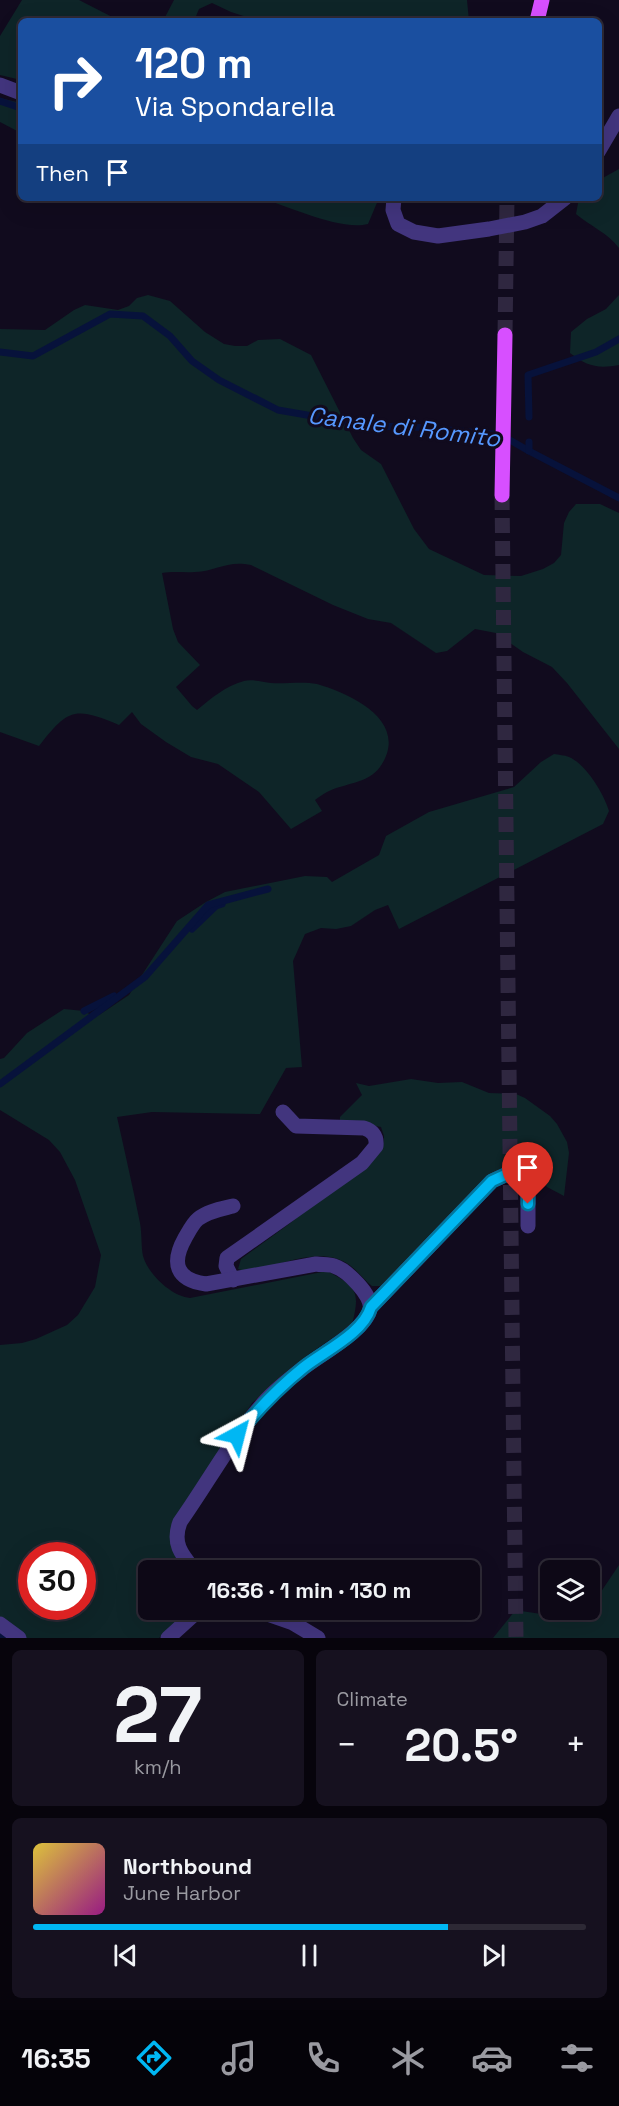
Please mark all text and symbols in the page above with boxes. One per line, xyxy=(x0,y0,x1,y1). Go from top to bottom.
text: 120 m xyxy=(135,37,253,90)
icon: right xyxy=(36,42,114,120)
text: Via Spondarella xyxy=(135,89,335,124)
icon: arrive xyxy=(101,156,134,189)
text: Then xyxy=(36,159,89,187)
water label: Canale di Romito xyxy=(306,399,503,454)
pin xyxy=(502,1142,553,1204)
icon: arrive xyxy=(511,1151,544,1184)
position arrow xyxy=(205,1403,269,1467)
speed limit sign: 30 xyxy=(18,1542,96,1620)
map controls xyxy=(540,1560,600,1620)
button: layers xyxy=(540,1560,600,1620)
text: 16:36 · 1 min · 130 m xyxy=(207,1576,411,1604)
text: 27 xyxy=(113,1665,202,1765)
text: Climate xyxy=(337,1686,408,1712)
text: 20.5° xyxy=(405,1717,518,1774)
text: − xyxy=(337,1724,357,1766)
text: + xyxy=(566,1724,586,1766)
text: km/h xyxy=(134,1754,182,1780)
text: Northbound xyxy=(123,1852,252,1880)
text: June Harbor xyxy=(123,1880,241,1906)
icon: previous xyxy=(109,1939,142,1972)
icon: pause xyxy=(293,1939,326,1972)
icon: next xyxy=(477,1939,510,1972)
icon: directions xyxy=(133,2037,175,2079)
icon: music xyxy=(218,2037,260,2079)
icon: phone xyxy=(302,2037,344,2079)
icon: climate xyxy=(387,2037,429,2079)
icon: car xyxy=(471,2037,513,2079)
icon: filters xyxy=(556,2037,598,2079)
text: 16:35 xyxy=(21,2041,91,2076)

